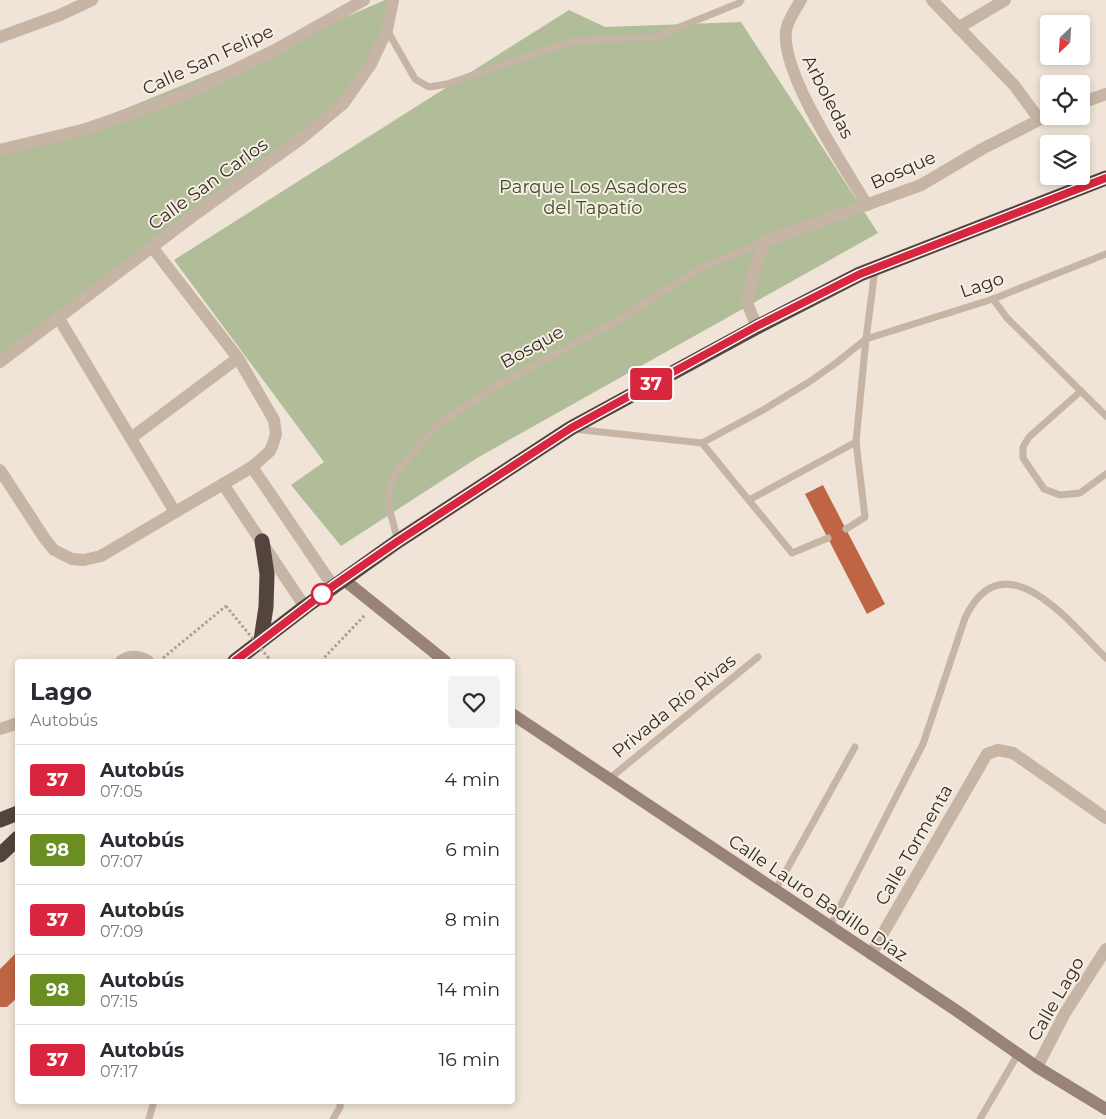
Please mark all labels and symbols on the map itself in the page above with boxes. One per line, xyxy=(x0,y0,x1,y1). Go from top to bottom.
north arrow xyxy=(1040,15,1090,65)
street label: Calle San Felipe xyxy=(139,20,277,100)
street label: Arboledas xyxy=(798,52,859,143)
street label: Calle San Carlos xyxy=(144,133,272,235)
street label: Bosque xyxy=(867,146,939,194)
park label: Parque Los Asadores del Tapatío xyxy=(499,176,687,219)
street label: Lago xyxy=(957,267,1007,303)
street label: Bosque xyxy=(497,321,568,373)
line badge: 37 xyxy=(628,368,674,400)
unlabelled marker xyxy=(311,583,333,605)
street label: Privada Río Rivas xyxy=(608,649,740,763)
street label: Calle Tormenta xyxy=(870,781,958,909)
street label: Calle Lauro Badillo Díaz xyxy=(724,830,912,966)
street label: Calle Lago xyxy=(1023,953,1089,1045)

